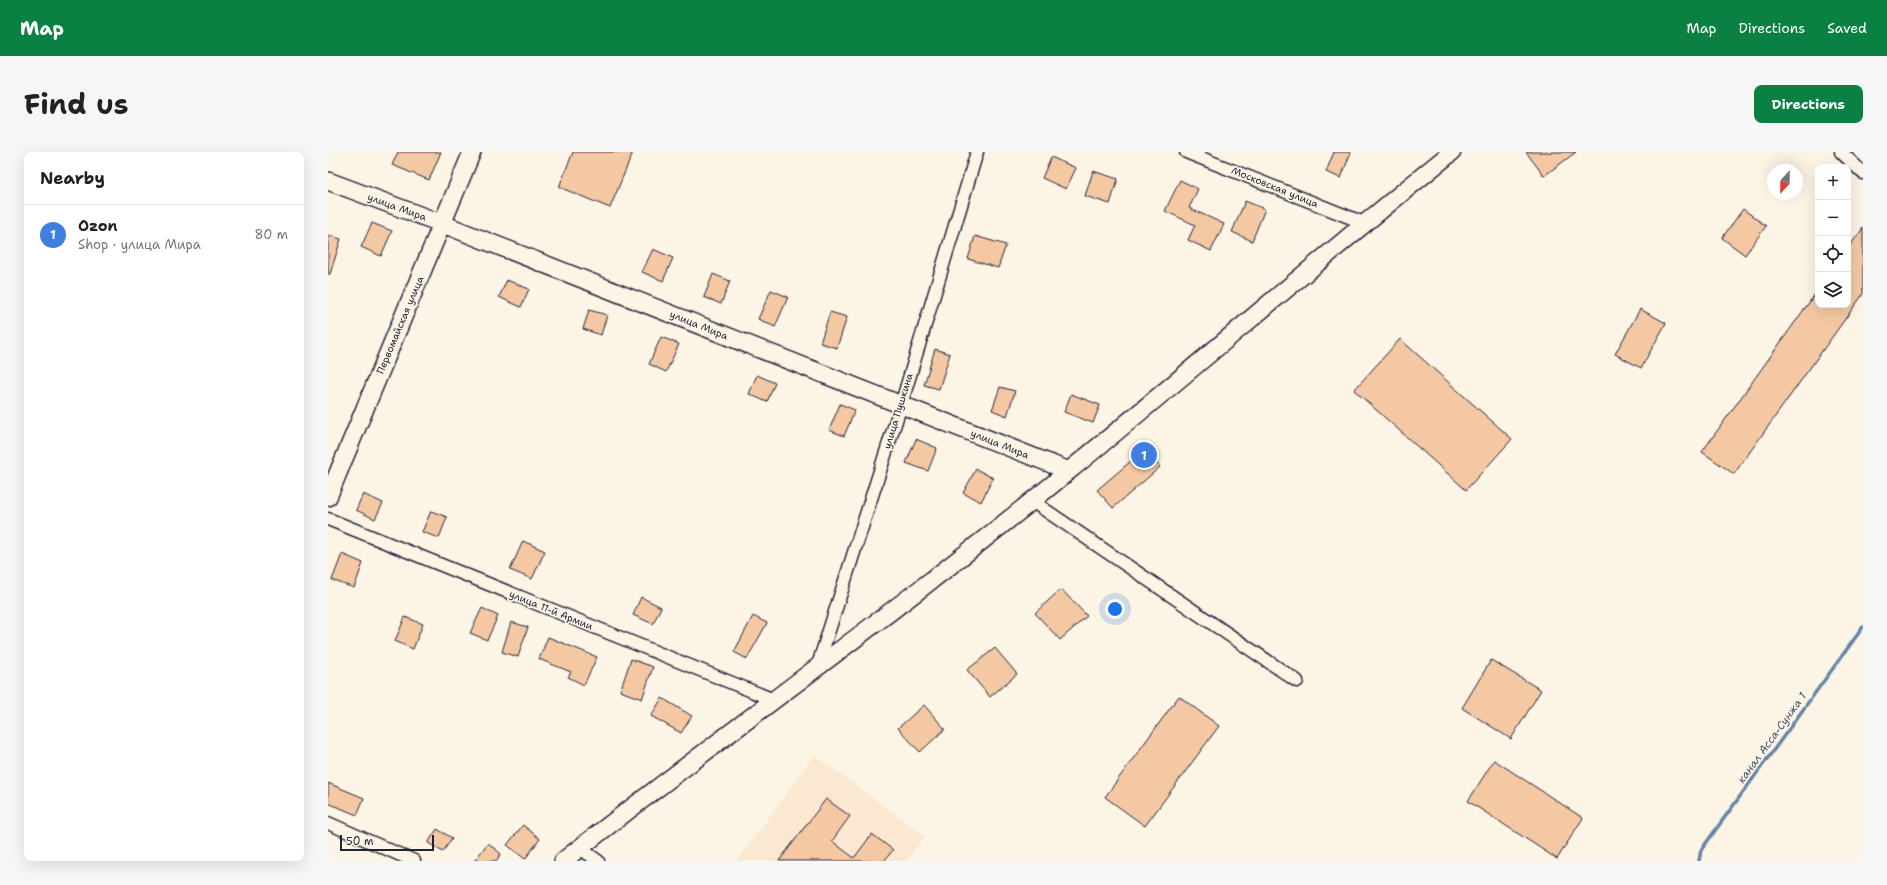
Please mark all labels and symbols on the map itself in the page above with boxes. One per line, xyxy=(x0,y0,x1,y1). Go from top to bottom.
street label: Московская улица xyxy=(1230,164,1321,211)
north arrow xyxy=(1767,164,1803,200)
street label: улица Мира xyxy=(366,190,429,224)
street label: Первомайская улица xyxy=(374,273,427,376)
street label: улица Мира xyxy=(668,307,731,343)
street label: улица Пушкина xyxy=(880,371,916,450)
street label: улица Мира xyxy=(969,426,1032,462)
pin: 1 xyxy=(1131,440,1157,470)
street label: улица 11-й Армии xyxy=(507,587,595,633)
your location xyxy=(1105,599,1125,619)
water label: канал Асса-Сунжа 1 xyxy=(1734,689,1810,786)
scale bar xyxy=(340,833,434,852)

